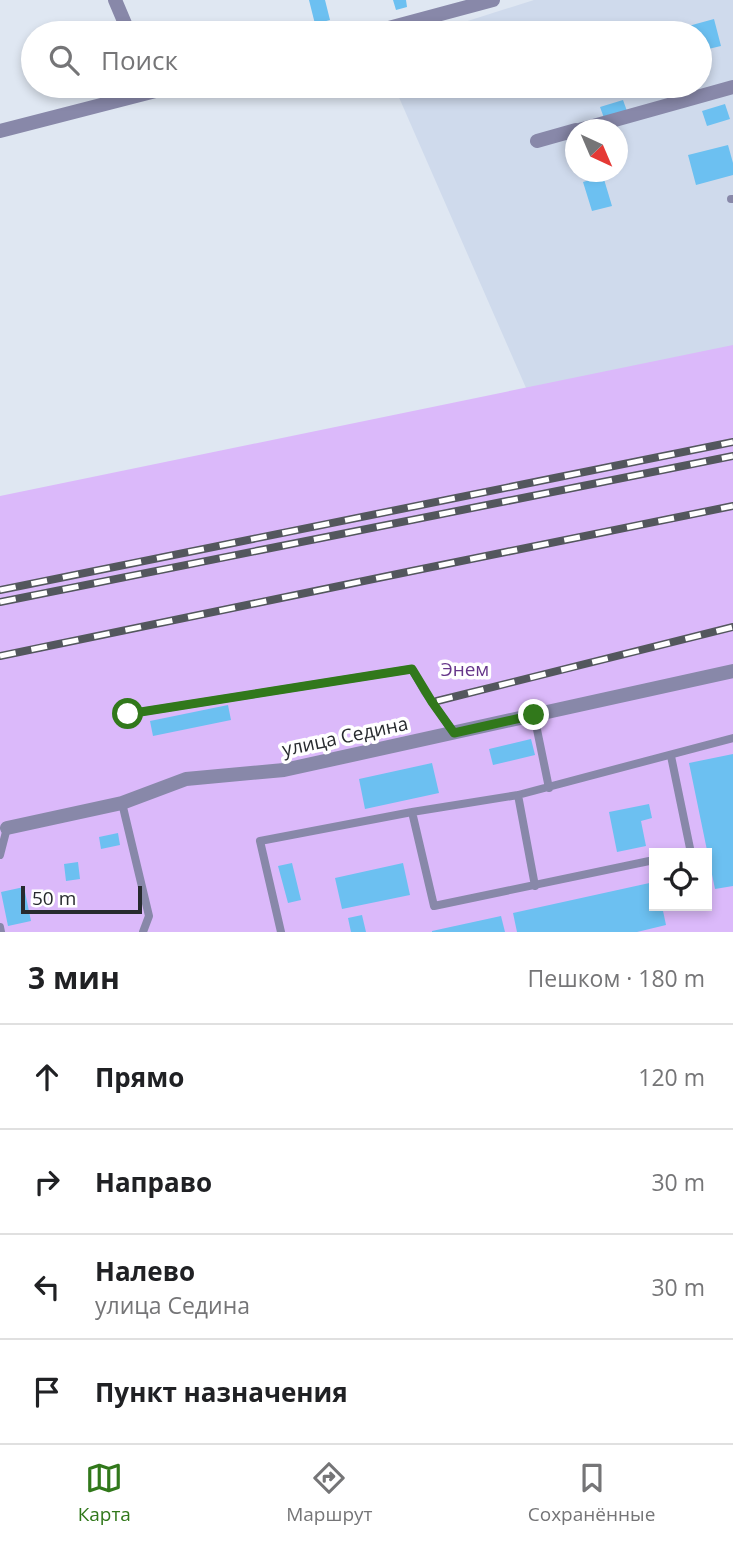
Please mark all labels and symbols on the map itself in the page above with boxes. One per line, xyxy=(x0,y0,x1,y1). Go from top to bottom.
north arrow xyxy=(565,119,628,182)
park label: Энем xyxy=(441,656,489,682)
route start xyxy=(112,698,143,729)
route end xyxy=(518,699,549,730)
street label: улица Седина xyxy=(280,710,410,762)
scale bar xyxy=(21,883,142,915)

